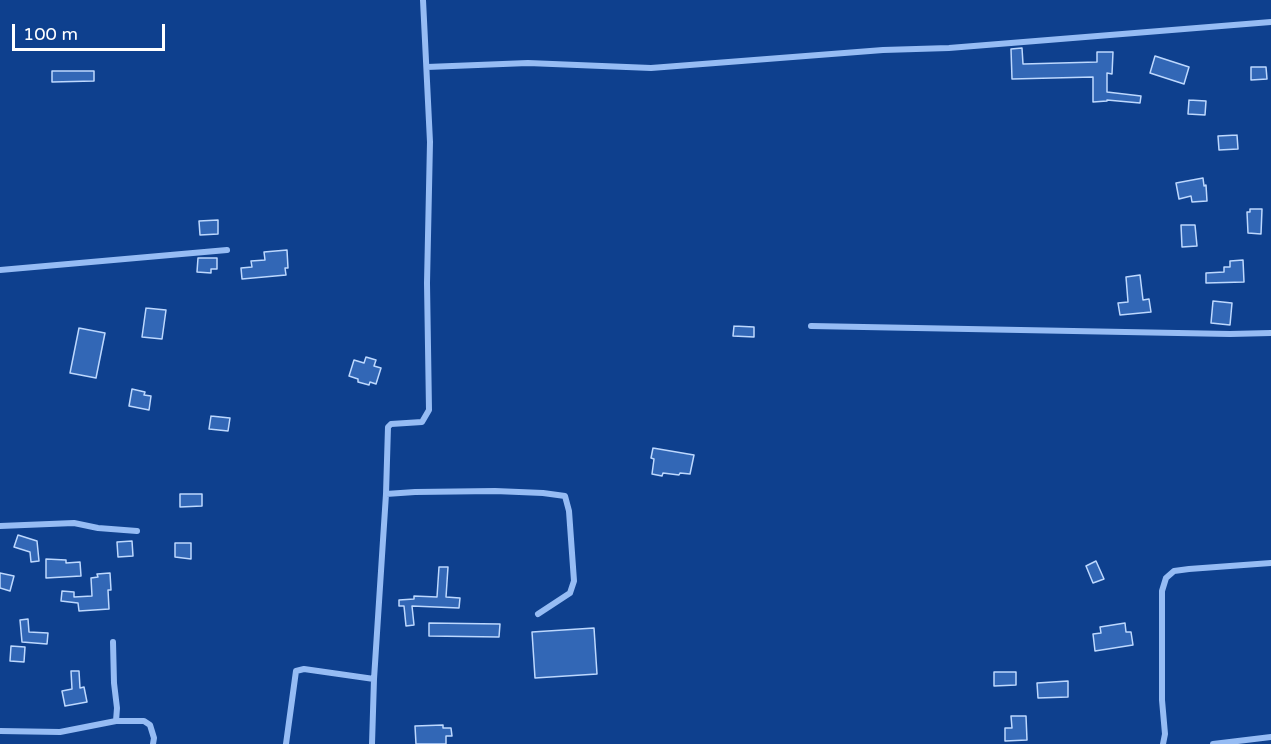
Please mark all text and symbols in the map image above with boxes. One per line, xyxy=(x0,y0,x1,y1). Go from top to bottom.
scale bar xyxy=(15,12,168,50)
text: 100 m xyxy=(23,23,78,45)

